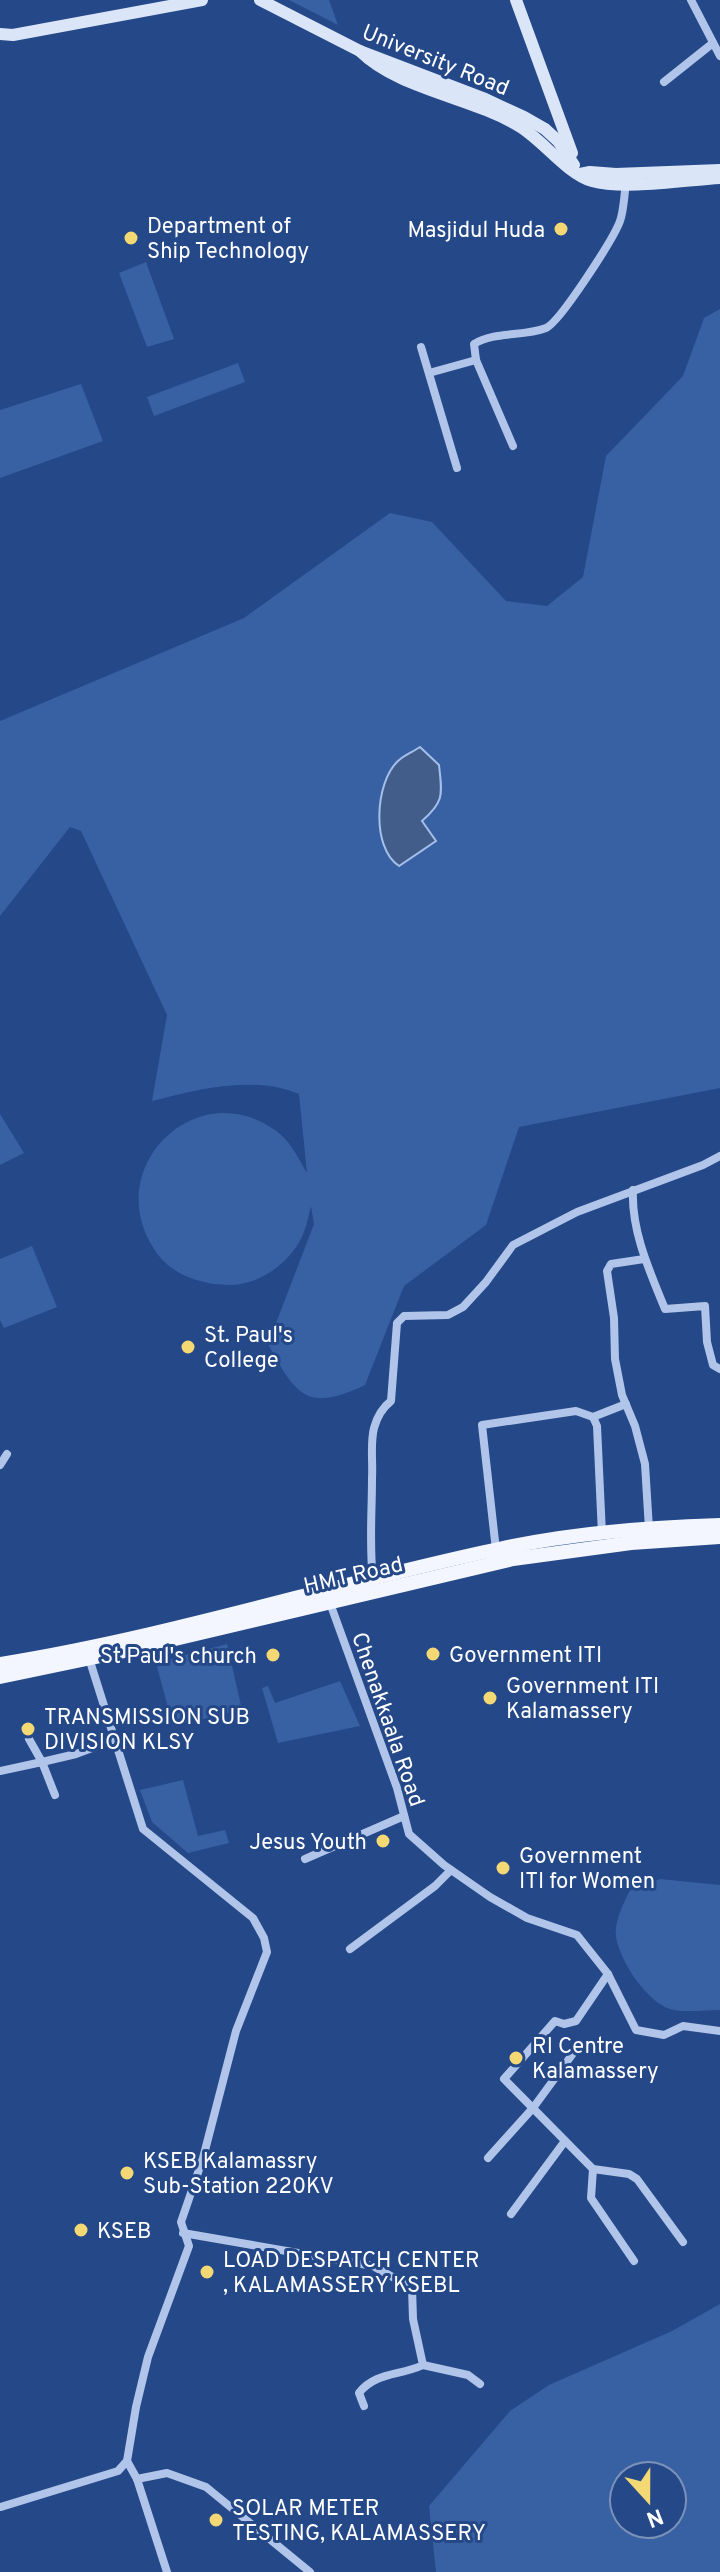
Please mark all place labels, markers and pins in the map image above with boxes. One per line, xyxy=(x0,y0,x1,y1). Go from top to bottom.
place label: Department of Ship Technology xyxy=(147,214,309,266)
place label: Masjidul Huda xyxy=(408,218,545,245)
marker: Masjidul Huda xyxy=(552,220,570,238)
marker: Department of Ship Technology xyxy=(122,229,140,247)
place label: St. Paul's College xyxy=(204,1323,293,1375)
marker: St. Paul's College xyxy=(179,1338,197,1356)
place label: Government ITI xyxy=(449,1643,602,1670)
place label: St Paul's church xyxy=(100,1644,257,1671)
marker: Government ITI xyxy=(424,1645,442,1663)
marker: St Paul's church xyxy=(264,1646,282,1664)
place label: Government ITI Kalamassery xyxy=(506,1674,659,1726)
marker: Government ITI Kalamassery xyxy=(481,1689,499,1707)
place label: TRANSMISSION SUB DIVISION KLSY xyxy=(44,1705,250,1757)
marker: TRANSMISSION SUB DIVISION KLSY xyxy=(19,1720,37,1738)
place label: Jesus Youth xyxy=(249,1830,367,1857)
marker: Jesus Youth xyxy=(374,1832,392,1850)
place label: Government ITI for Women xyxy=(519,1844,655,1896)
marker: Government ITI for Women xyxy=(494,1859,512,1877)
place label: RI Centre Kalamassery xyxy=(532,2034,659,2086)
marker: RI Centre Kalamassery xyxy=(507,2049,525,2067)
place label: KSEB Kalamassry Sub-Station 220KV xyxy=(143,2149,334,2201)
marker: KSEB Kalamassry Sub-Station 220KV xyxy=(118,2164,136,2182)
place label: KSEB xyxy=(97,2219,152,2246)
marker: KSEB xyxy=(72,2221,90,2239)
place label: LOAD DESPATCH CENTER , KALAMASSERY KSEBL xyxy=(223,2248,480,2300)
marker: LOAD DESPATCH CENTER , KALAMASSERY KSEBL xyxy=(198,2263,216,2281)
place label: SOLAR METER TESTING, KALAMASSERY xyxy=(232,2496,486,2548)
marker: SOLAR METER TESTING, KALAMASSERY xyxy=(207,2511,225,2529)

